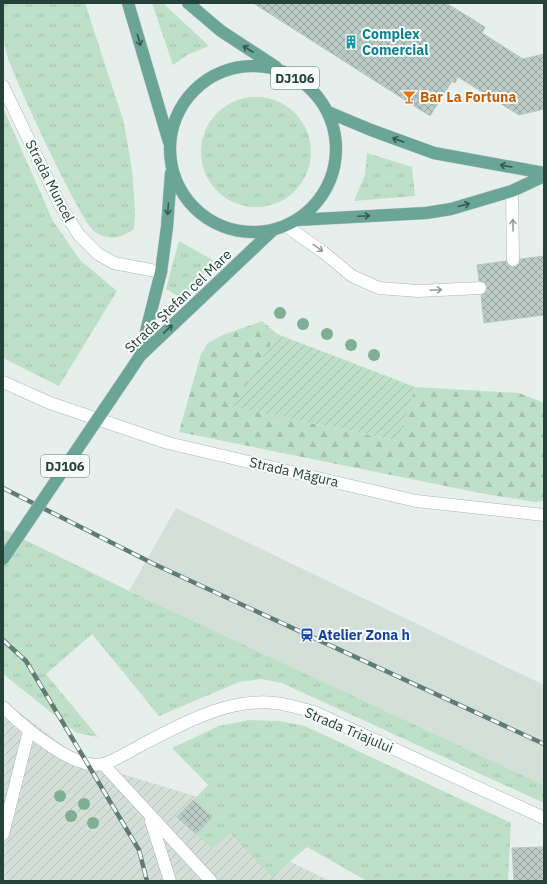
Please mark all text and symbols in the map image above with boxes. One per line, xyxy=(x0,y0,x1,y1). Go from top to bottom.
place label: Complex Comercial xyxy=(362,25,428,59)
one-way arrow xyxy=(136,34,143,47)
building icon: Complex Comercial xyxy=(343,34,359,50)
one-way arrow xyxy=(243,45,254,53)
road number: DJ106 xyxy=(271,67,319,89)
place label: Bar La Fortuna xyxy=(420,88,516,106)
bar icon: Bar La Fortuna xyxy=(401,89,417,105)
one-way arrow xyxy=(392,135,404,143)
street label: Strada Muncel xyxy=(21,137,79,225)
one-way arrow xyxy=(499,162,512,170)
one-way arrow xyxy=(457,201,470,208)
one-way arrow xyxy=(165,202,172,215)
one-way arrow xyxy=(357,213,370,220)
one-way arrow xyxy=(509,219,516,232)
one-way arrow xyxy=(312,244,323,252)
street label: Strada Ștefan cel Mare xyxy=(121,245,235,357)
one-way arrow xyxy=(429,287,442,294)
one-way arrow xyxy=(163,324,173,334)
street label: Strada Măgura xyxy=(248,453,341,491)
road number: DJ106 xyxy=(41,455,89,477)
place label: Atelier Zona h xyxy=(318,626,410,644)
station icon: Atelier Zona h xyxy=(299,627,315,643)
street label: Strada Triajului xyxy=(302,703,396,757)

